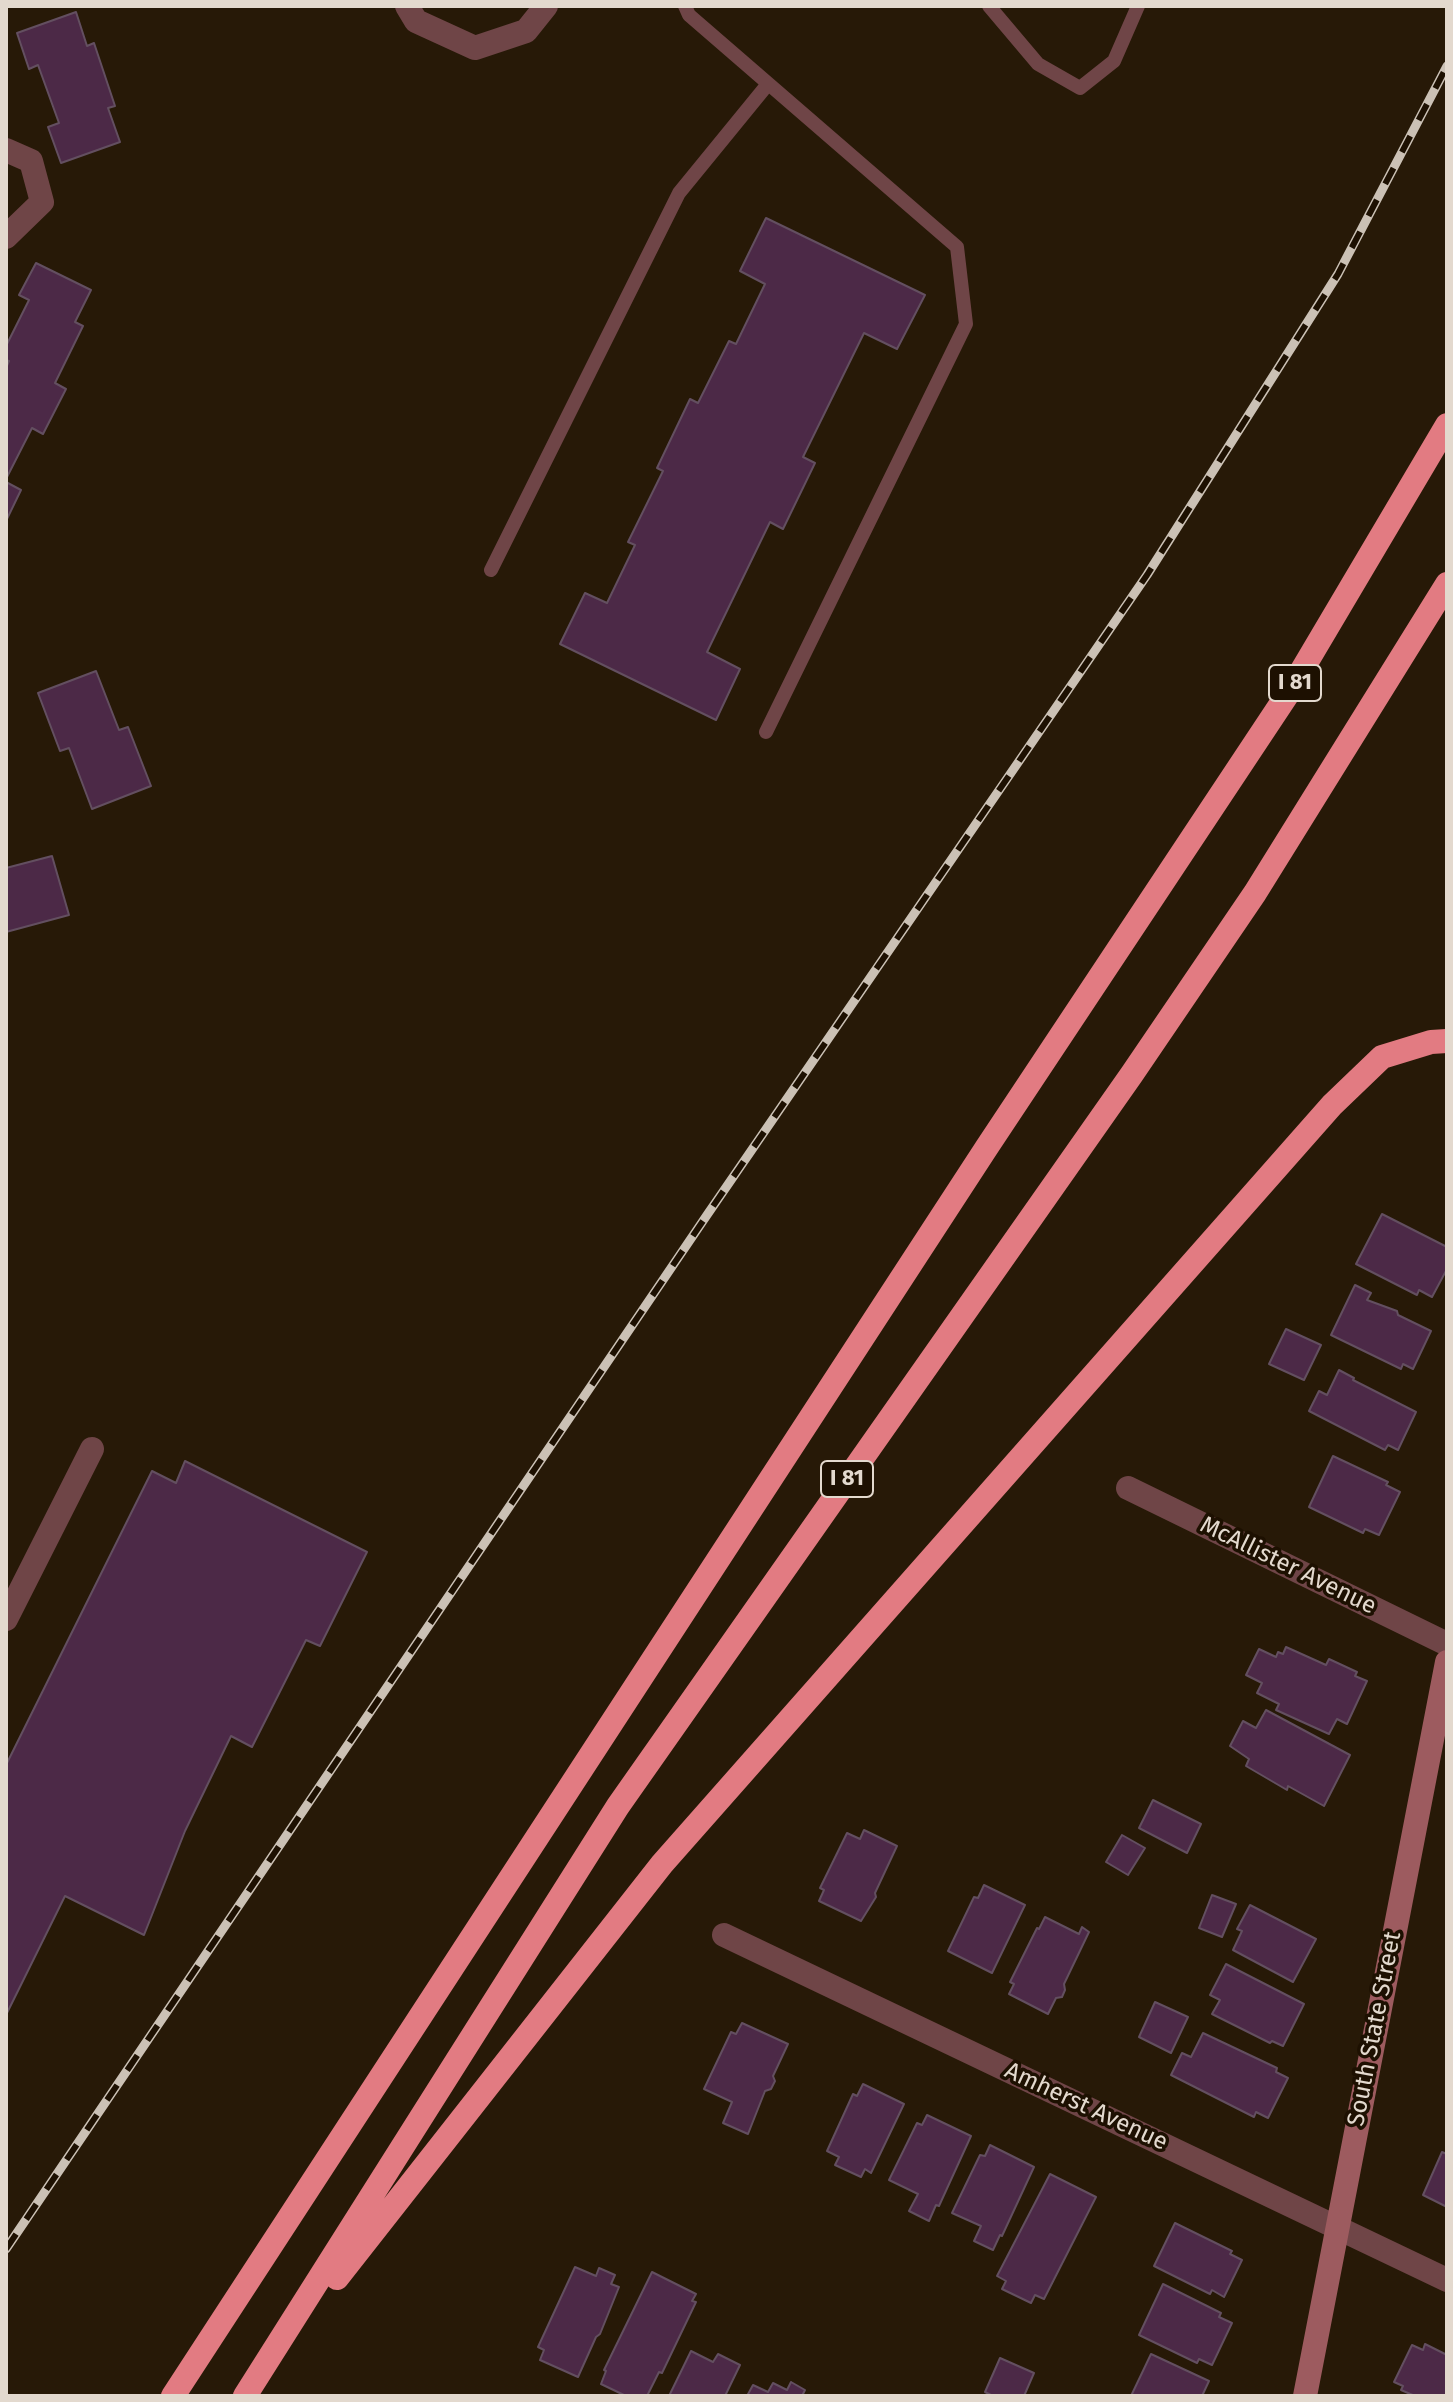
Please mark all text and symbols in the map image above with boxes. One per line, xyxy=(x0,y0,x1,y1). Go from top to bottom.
road number: I 81 xyxy=(1269,665,1321,701)
road number: I 81 xyxy=(821,1461,873,1497)
street label: McAllister Avenue xyxy=(1195,1511,1381,1621)
street label: South State Street xyxy=(1342,1929,1408,2129)
street label: Amherst Avenue xyxy=(1000,2057,1172,2157)

